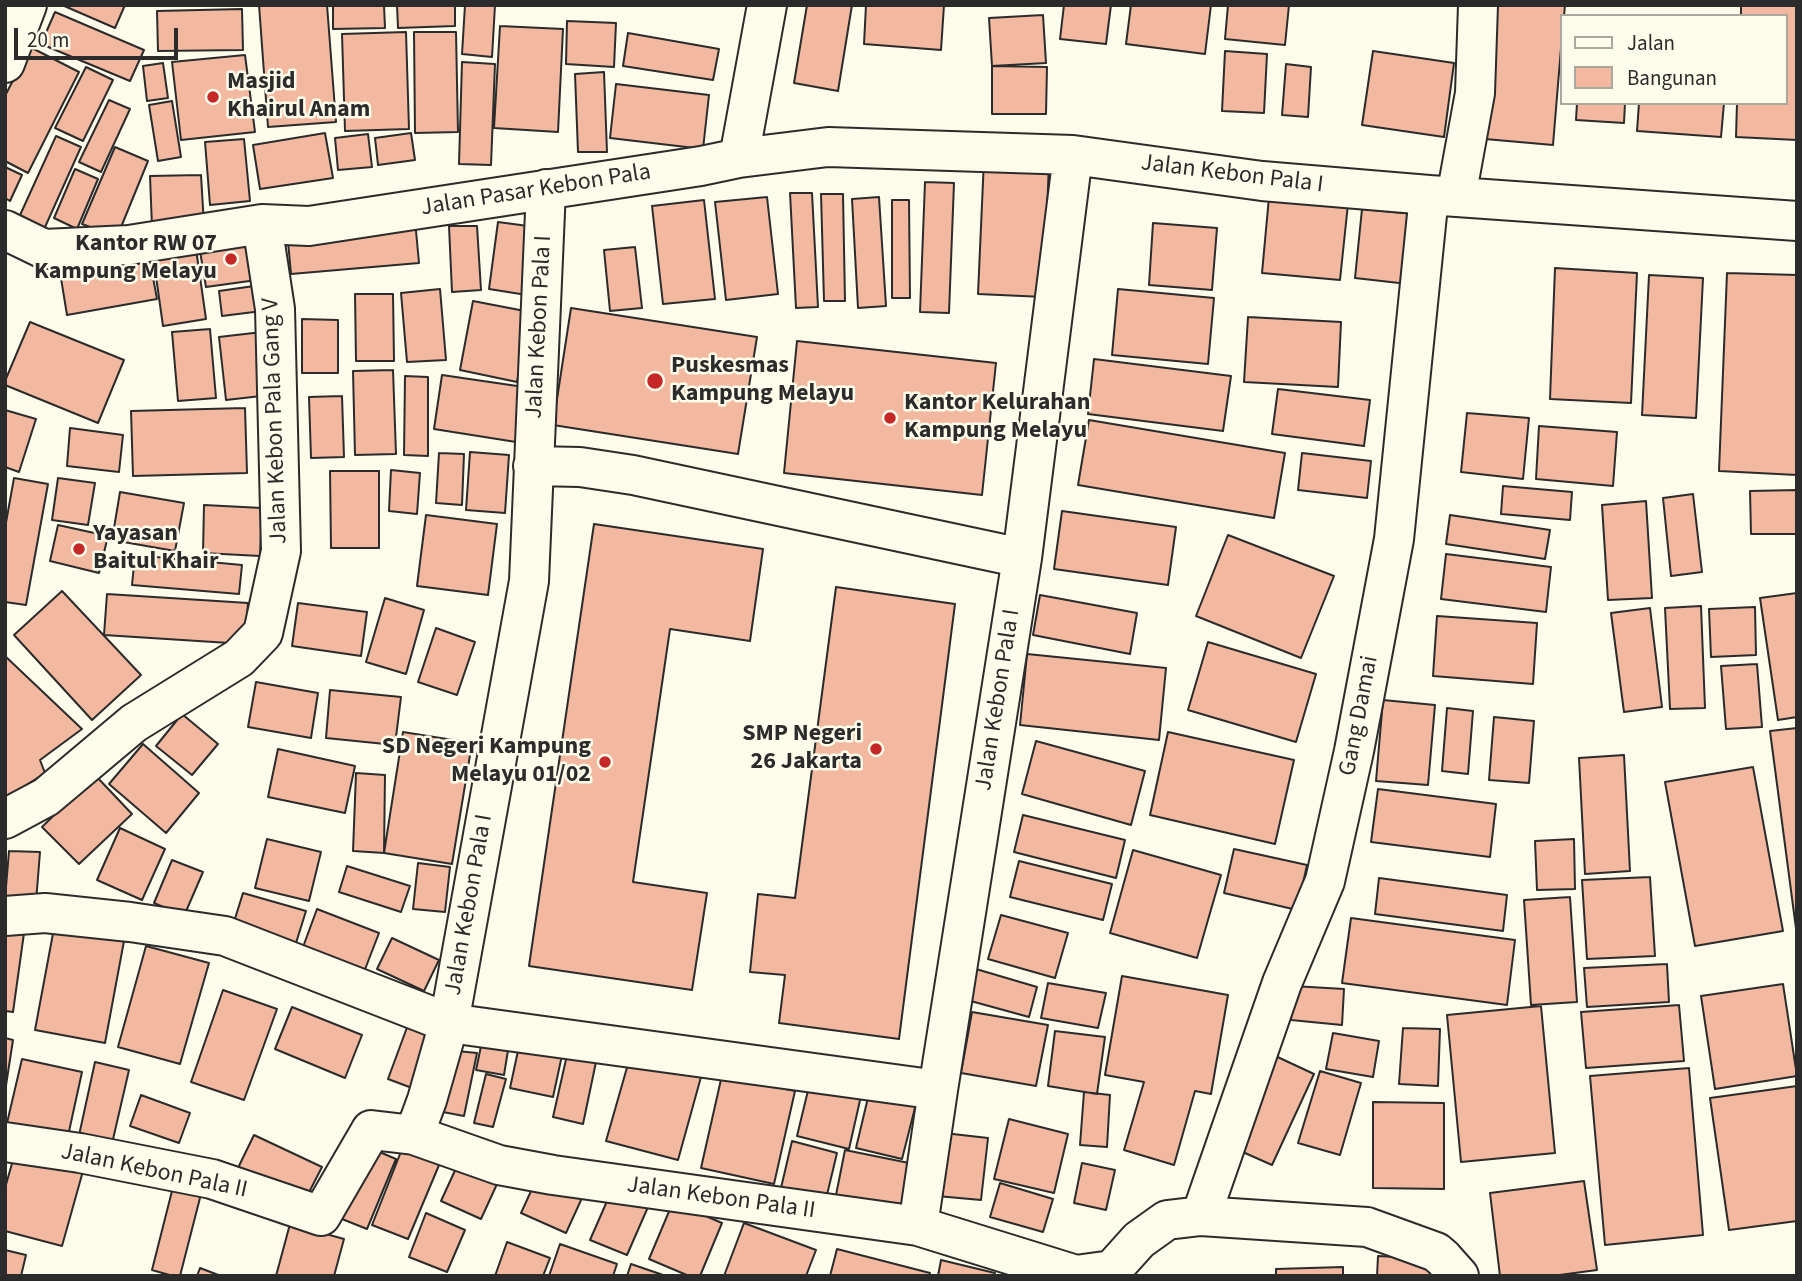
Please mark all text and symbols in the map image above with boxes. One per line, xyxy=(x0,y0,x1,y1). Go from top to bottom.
scale bar xyxy=(18,14,182,58)
legend xyxy=(1560,14,1788,105)
text: 20 m xyxy=(27,25,69,55)
text: Jalan xyxy=(1627,28,1675,58)
text: Bangunan xyxy=(1627,63,1717,93)
place label: Masjid Khairul Anam xyxy=(227,69,370,125)
marker: Masjid Khairul Anam xyxy=(205,89,221,105)
street label: Jalan Kebon Pala I xyxy=(1139,150,1325,200)
street label: Jalan Pasar Kebon Pala xyxy=(419,159,653,223)
place label: Kantor RW 07 Kampung Melayu xyxy=(34,231,217,287)
street label: Jalan Kebon Pala I xyxy=(521,235,559,419)
marker: Kantor RW 07 Kampung Melayu xyxy=(223,251,239,267)
street label: Jalan Kebon Pala Gang V xyxy=(257,297,295,545)
place label: Puskesmas Kampung Melayu xyxy=(671,353,854,409)
marker: Puskesmas Kampung Melayu xyxy=(645,371,665,391)
place label: Kantor Kelurahan Kampung Melayu xyxy=(904,390,1090,446)
marker: Kantor Kelurahan Kampung Melayu xyxy=(882,410,898,426)
place label: Yayasan Baitul Khair xyxy=(93,521,219,577)
marker: Yayasan Baitul Khair xyxy=(71,541,87,557)
street label: Jalan Kebon Pala I xyxy=(970,607,1028,793)
street label: Gang Damai xyxy=(1334,654,1386,778)
place label: SMP Negeri 26 Jakarta xyxy=(742,721,862,777)
place label: SD Negeri Kampung Melayu 01/02 xyxy=(382,734,591,790)
marker: SMP Negeri 26 Jakarta xyxy=(868,741,884,757)
marker: SD Negeri Kampung Melayu 01/02 xyxy=(597,754,613,770)
street label: Jalan Kebon Pala I xyxy=(440,812,500,998)
street label: Jalan Kebon Pala II xyxy=(58,1138,250,1206)
street label: Jalan Kebon Pala II xyxy=(625,1172,817,1226)

